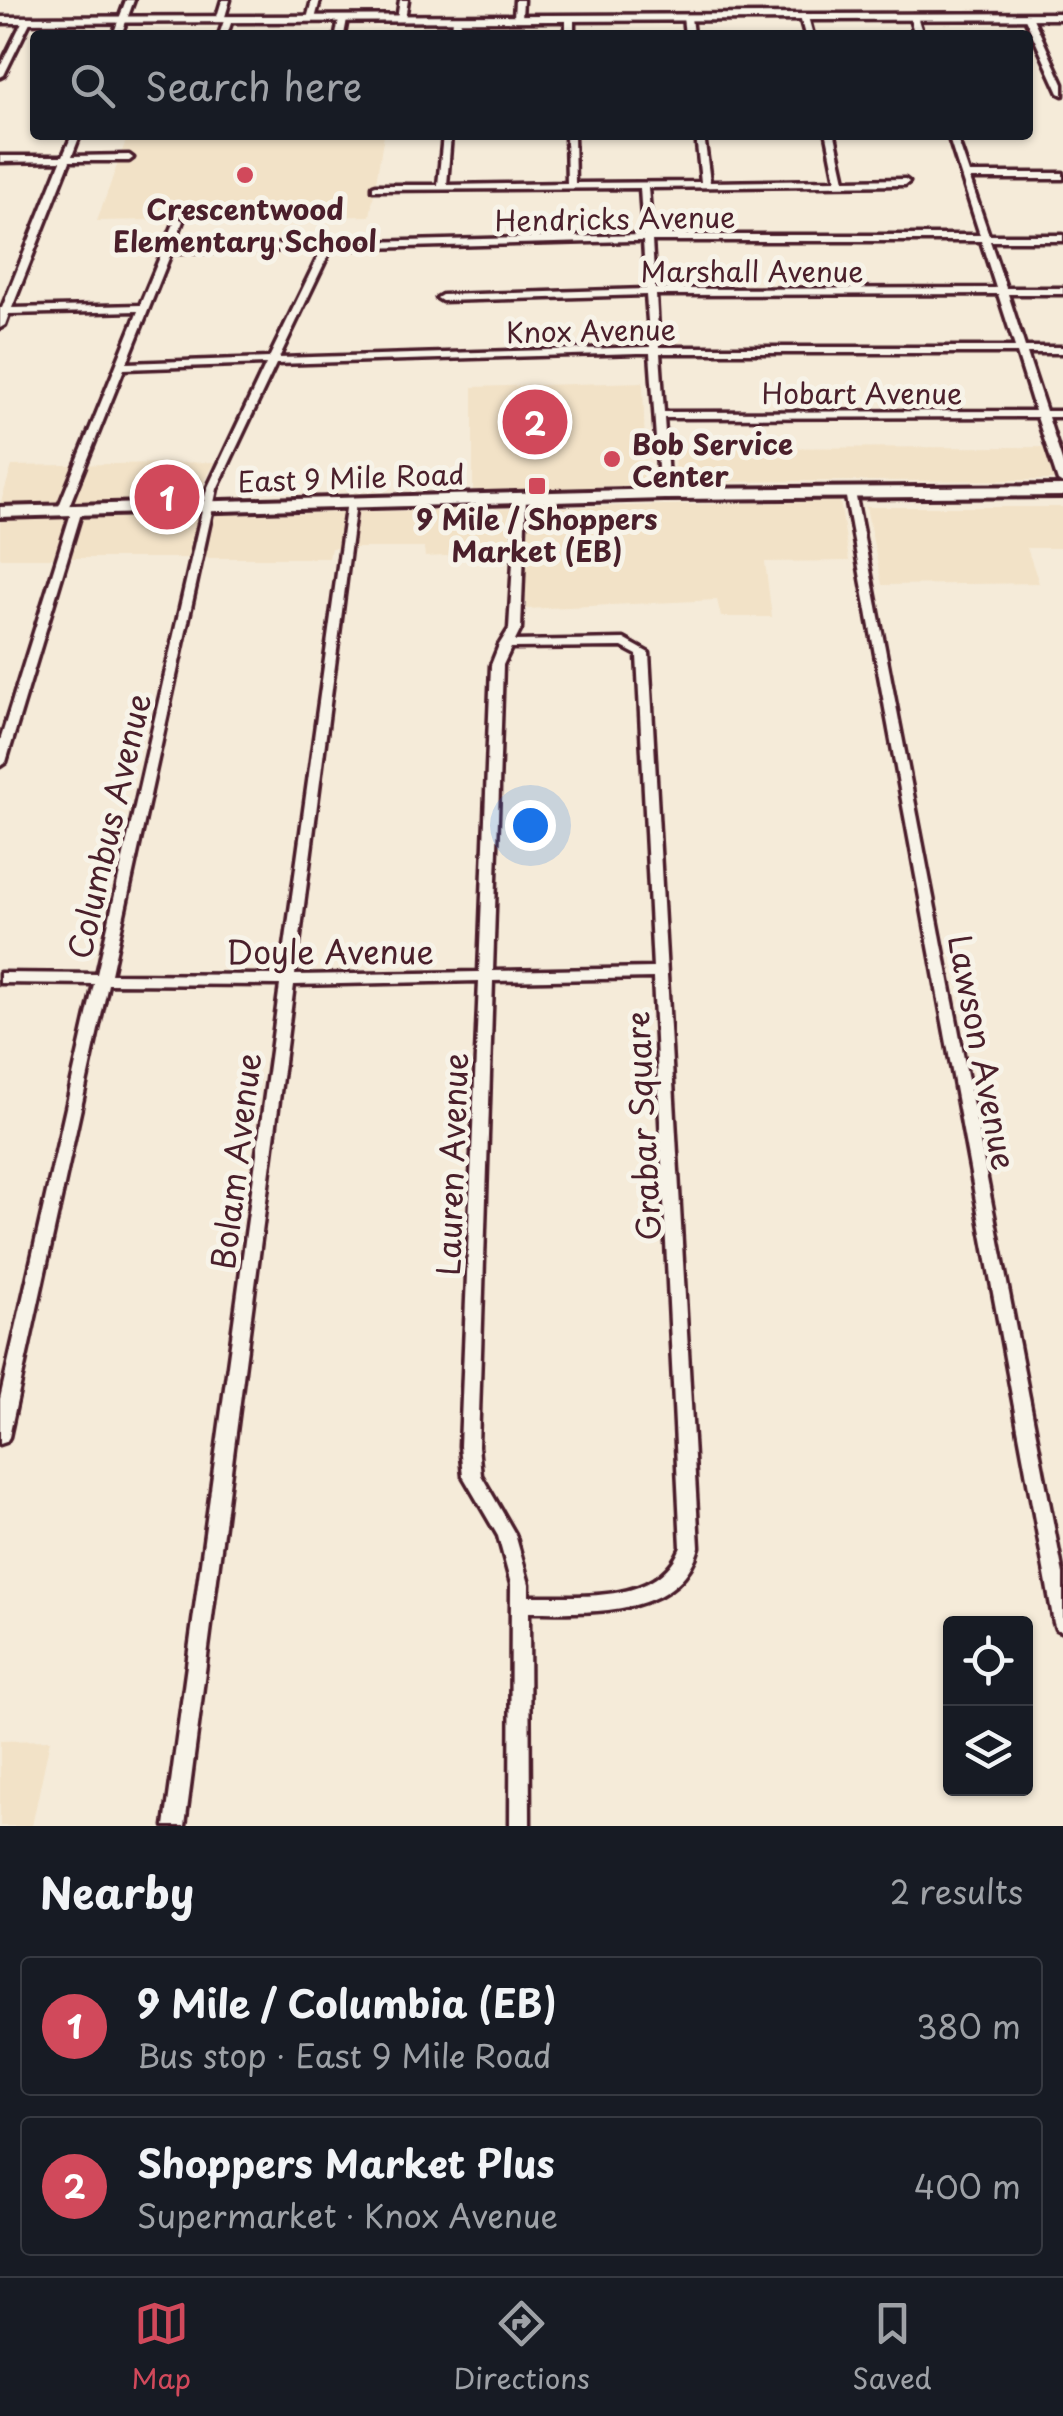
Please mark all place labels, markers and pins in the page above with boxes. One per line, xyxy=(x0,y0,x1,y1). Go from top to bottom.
marker: Crescentwood Elementary School xyxy=(234,164,256,186)
place label: Crescentwood Elementary School xyxy=(113,187,377,262)
pin: 2 xyxy=(502,384,568,460)
place label: Bob Service Center xyxy=(632,422,793,497)
marker: Bob Service Center xyxy=(601,448,623,470)
pin: 1 xyxy=(134,460,200,534)
marker: 9 Mile / Shoppers Market (EB) xyxy=(526,475,548,497)
place label: 9 Mile / Shoppers Market (EB) xyxy=(416,497,658,572)

